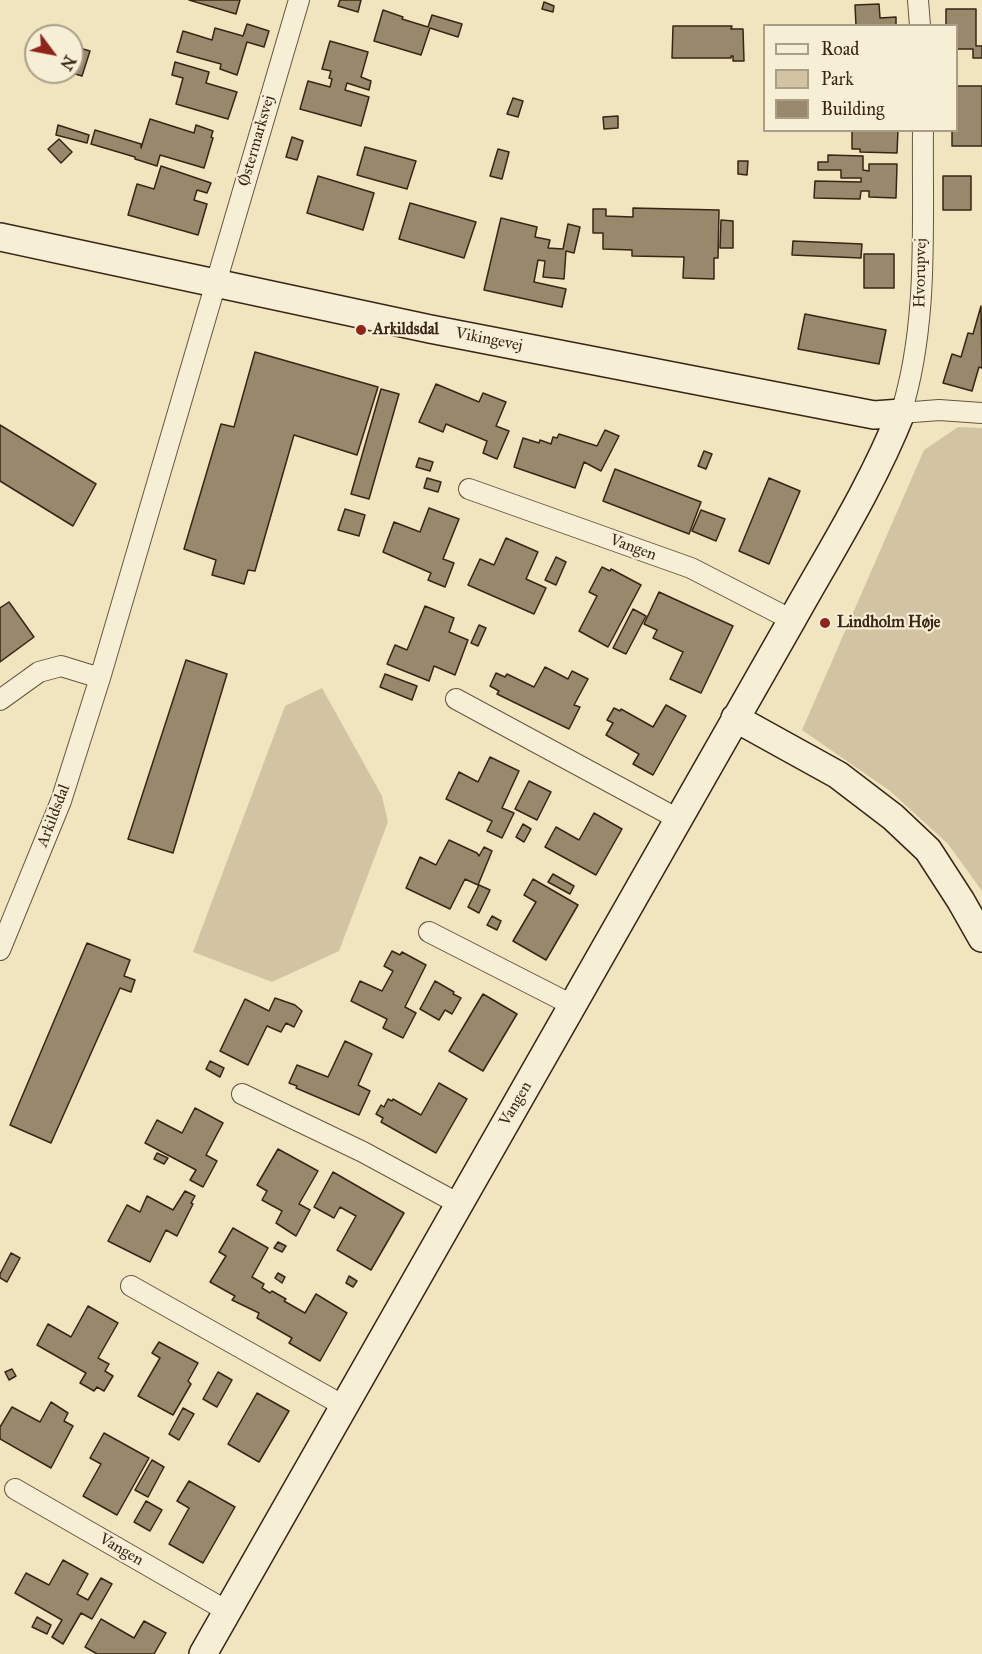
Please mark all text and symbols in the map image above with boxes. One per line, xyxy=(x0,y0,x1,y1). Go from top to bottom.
north arrow xyxy=(24,24,84,84)
legend xyxy=(763,24,958,132)
text: Road xyxy=(821,38,859,60)
text: N xyxy=(56,52,80,74)
text: Park xyxy=(821,68,854,90)
street label: Østermarksvej xyxy=(235,93,279,189)
text: Building xyxy=(821,98,884,120)
street label: Hvorupvej xyxy=(911,238,931,308)
place label: Arkildsdal xyxy=(373,320,439,340)
marker: Arkildsdal xyxy=(354,323,368,337)
street label: Vikingevej xyxy=(454,324,524,356)
street label: Vangen xyxy=(607,531,659,565)
place label: Lindholm Høje xyxy=(837,613,940,633)
marker: Lindholm Høje xyxy=(818,616,832,630)
street label: Arkildsdal xyxy=(33,782,75,850)
street label: Vangen xyxy=(496,1078,536,1130)
street label: Vangen xyxy=(95,1530,147,1570)

